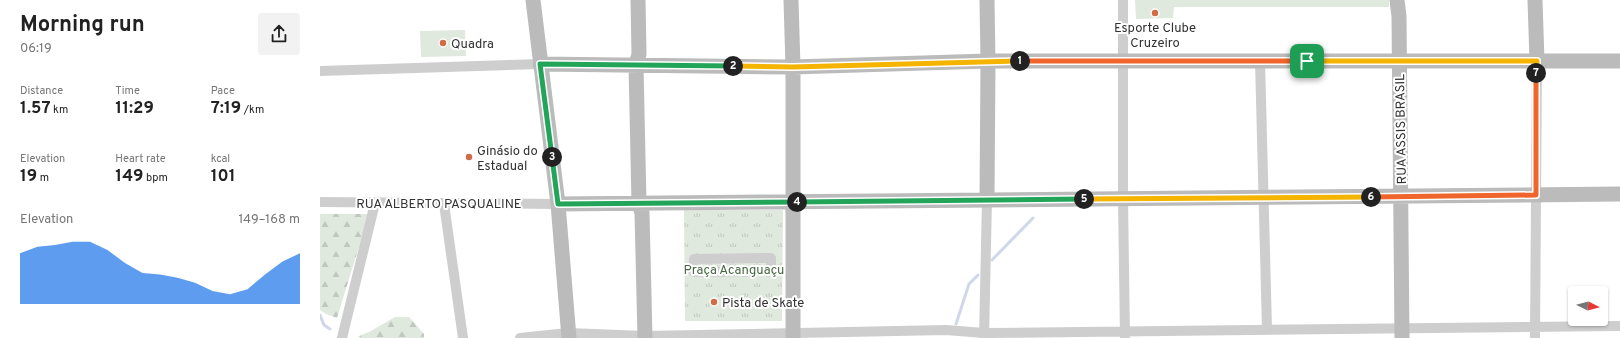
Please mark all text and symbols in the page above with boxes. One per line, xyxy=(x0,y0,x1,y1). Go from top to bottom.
marker: Esporte Clube Cruzeiro xyxy=(1150,8,1160,18)
text: Morning run xyxy=(20,12,145,39)
button: share xyxy=(258,13,300,55)
place label: Esporte Clube Cruzeiro xyxy=(1114,21,1196,52)
place label: Quadra xyxy=(451,37,494,53)
marker: Quadra xyxy=(438,38,448,48)
text: 06:19 xyxy=(20,41,52,57)
pin xyxy=(1290,44,1324,78)
icon: arrive xyxy=(1296,50,1318,72)
pin: 1 xyxy=(1010,51,1030,71)
text: 1 xyxy=(1018,54,1022,68)
pin: 2 xyxy=(723,56,743,76)
text: 2 xyxy=(730,59,736,73)
pin: 7 xyxy=(1526,63,1546,83)
text: 7 xyxy=(1533,66,1539,80)
street label: RUA ASSIS BRASIL xyxy=(1393,74,1411,184)
text: Distance xyxy=(20,84,63,98)
text: Time xyxy=(115,84,140,98)
text: Pace xyxy=(211,84,235,98)
text: 1.57 xyxy=(20,98,51,120)
text: 11:29 xyxy=(115,98,154,120)
text: 7:19 xyxy=(211,98,241,120)
text: km xyxy=(51,103,68,117)
text: /km xyxy=(241,103,264,117)
place label: Ginásio do Estadual xyxy=(477,144,538,175)
pin: 3 xyxy=(542,147,562,167)
text: 3 xyxy=(549,150,555,164)
text: Elevation xyxy=(20,152,65,166)
text: Heart rate xyxy=(115,152,166,166)
text: kcal xyxy=(211,152,230,166)
marker: Ginásio do Estadual xyxy=(464,152,474,162)
text: 19 xyxy=(20,166,37,188)
text: 149 xyxy=(115,166,144,188)
text: 101 xyxy=(211,166,235,188)
text: m xyxy=(37,171,49,185)
text: bpm xyxy=(144,171,168,185)
pin: 6 xyxy=(1361,187,1381,207)
pin: 5 xyxy=(1074,189,1094,209)
text: 6 xyxy=(1368,190,1374,204)
pin: 4 xyxy=(787,192,807,212)
text: 5 xyxy=(1081,192,1087,206)
text: 4 xyxy=(793,195,801,209)
street label: RUA ALBERTO PASQUALINE xyxy=(356,197,522,213)
text: Elevation xyxy=(20,212,73,228)
text: 149–168 m xyxy=(239,212,300,228)
park label: Praça Acanguaçu xyxy=(684,263,784,279)
north arrow xyxy=(1568,286,1608,326)
map controls xyxy=(1568,286,1608,326)
place label: Pista de Skate xyxy=(722,296,804,312)
marker: Pista de Skate xyxy=(709,297,719,307)

